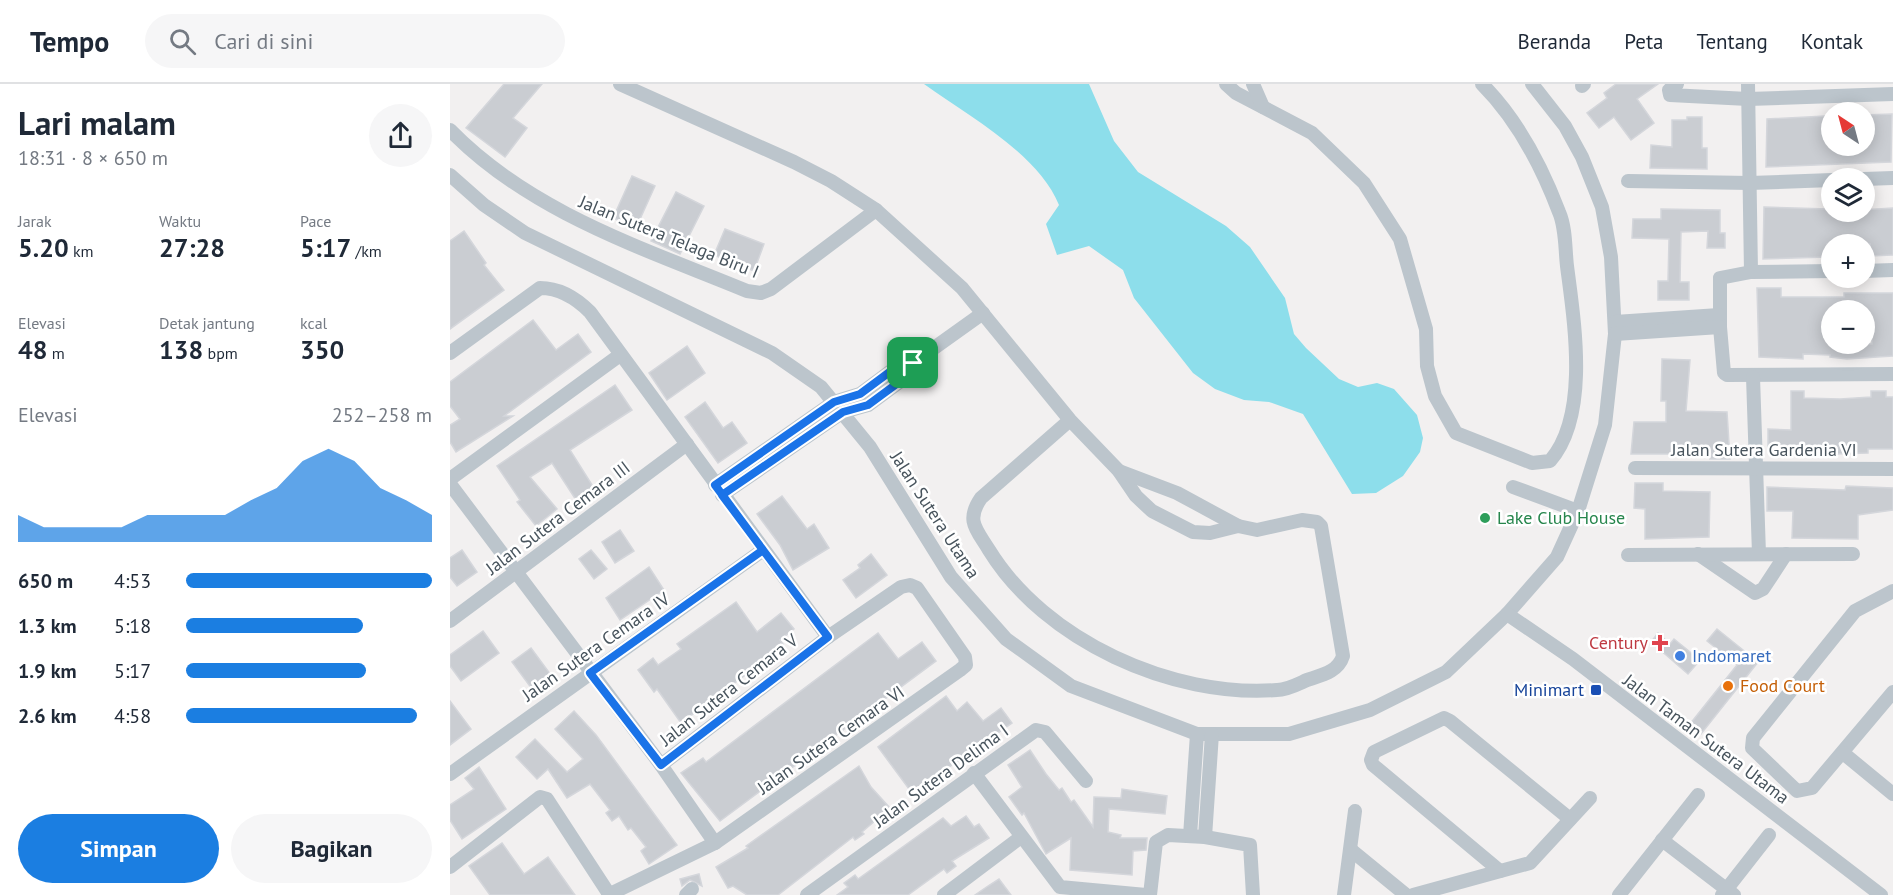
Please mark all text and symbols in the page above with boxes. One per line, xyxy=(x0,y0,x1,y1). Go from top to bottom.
search box xyxy=(145,14,565,68)
text: Tempo xyxy=(30,23,109,60)
icon: search xyxy=(166,25,199,58)
text: Cari di sini xyxy=(214,27,313,55)
text: Beranda xyxy=(1518,28,1591,55)
text: Peta xyxy=(1624,28,1663,55)
text: Tentang xyxy=(1696,28,1768,55)
text: Kontak xyxy=(1801,28,1863,55)
text: Lari malam xyxy=(18,101,176,144)
north arrow xyxy=(1821,102,1875,156)
map controls xyxy=(1821,102,1875,354)
button: share xyxy=(369,104,432,167)
text: 18:31 · 8 × 650 m xyxy=(18,145,168,171)
button: layers xyxy=(1821,168,1875,222)
street label: Jalan Sutera Telaga Biru I xyxy=(575,189,763,283)
text: Jarak xyxy=(18,211,52,231)
text: Waktu xyxy=(159,211,201,231)
text: Pace xyxy=(300,211,331,231)
text: 5.20 xyxy=(18,231,69,264)
text: 27:28 xyxy=(159,231,225,264)
text: 5:17 xyxy=(300,231,351,264)
button: + xyxy=(1821,234,1875,288)
text: km xyxy=(69,241,94,261)
text: /km xyxy=(351,241,382,261)
button: − xyxy=(1821,300,1875,354)
text: Elevasi xyxy=(18,313,66,333)
text: Detak jantung xyxy=(159,313,255,333)
text: kcal xyxy=(300,313,327,333)
text: 48 xyxy=(18,333,47,366)
text: 138 xyxy=(159,333,203,366)
text: 350 xyxy=(300,333,344,366)
pin xyxy=(887,337,938,388)
text: m xyxy=(47,343,65,363)
text: bpm xyxy=(203,343,238,363)
icon: arrive xyxy=(896,346,929,379)
text: Elevasi xyxy=(18,402,78,428)
text: 252–258 m xyxy=(332,402,432,428)
street label: Jalan Sutera Gardenia VI xyxy=(1670,438,1857,461)
street label: Jalan Sutera Utama xyxy=(885,446,985,583)
street label: Jalan Sutera Cemara III xyxy=(480,456,635,580)
place label: Lake Club House xyxy=(1497,506,1625,529)
marker: Lake Club House xyxy=(1478,511,1492,525)
text: 650 m xyxy=(18,568,73,594)
text: 4:53 xyxy=(114,568,151,594)
street label: Jalan Sutera Cemara IV xyxy=(517,587,675,707)
text: 1.3 km xyxy=(18,613,77,639)
text: 5:18 xyxy=(114,613,151,639)
street label: Jalan Sutera Cemara V xyxy=(654,628,803,751)
place label: Century xyxy=(1589,631,1649,654)
marker: Century xyxy=(1653,636,1667,650)
place label: Indomaret xyxy=(1692,644,1771,667)
marker: Indomaret xyxy=(1673,649,1687,663)
text: 1.9 km xyxy=(18,658,77,684)
text: 5:17 xyxy=(114,658,151,684)
street label: Jalan Taman Sutera Utama xyxy=(1618,668,1794,809)
place label: Food Court xyxy=(1740,674,1825,697)
place label: Minimart xyxy=(1514,678,1584,701)
marker: Food Court xyxy=(1721,679,1735,693)
street label: Jalan Sutera Cemara VI xyxy=(752,680,909,800)
marker: Minimart xyxy=(1589,683,1603,697)
text: 2.6 km xyxy=(18,703,77,729)
text: 4:58 xyxy=(114,703,151,729)
street label: Jalan Sutera Delima I xyxy=(868,719,1013,833)
button: Simpan xyxy=(18,814,219,883)
button: Bagikan xyxy=(231,814,432,883)

